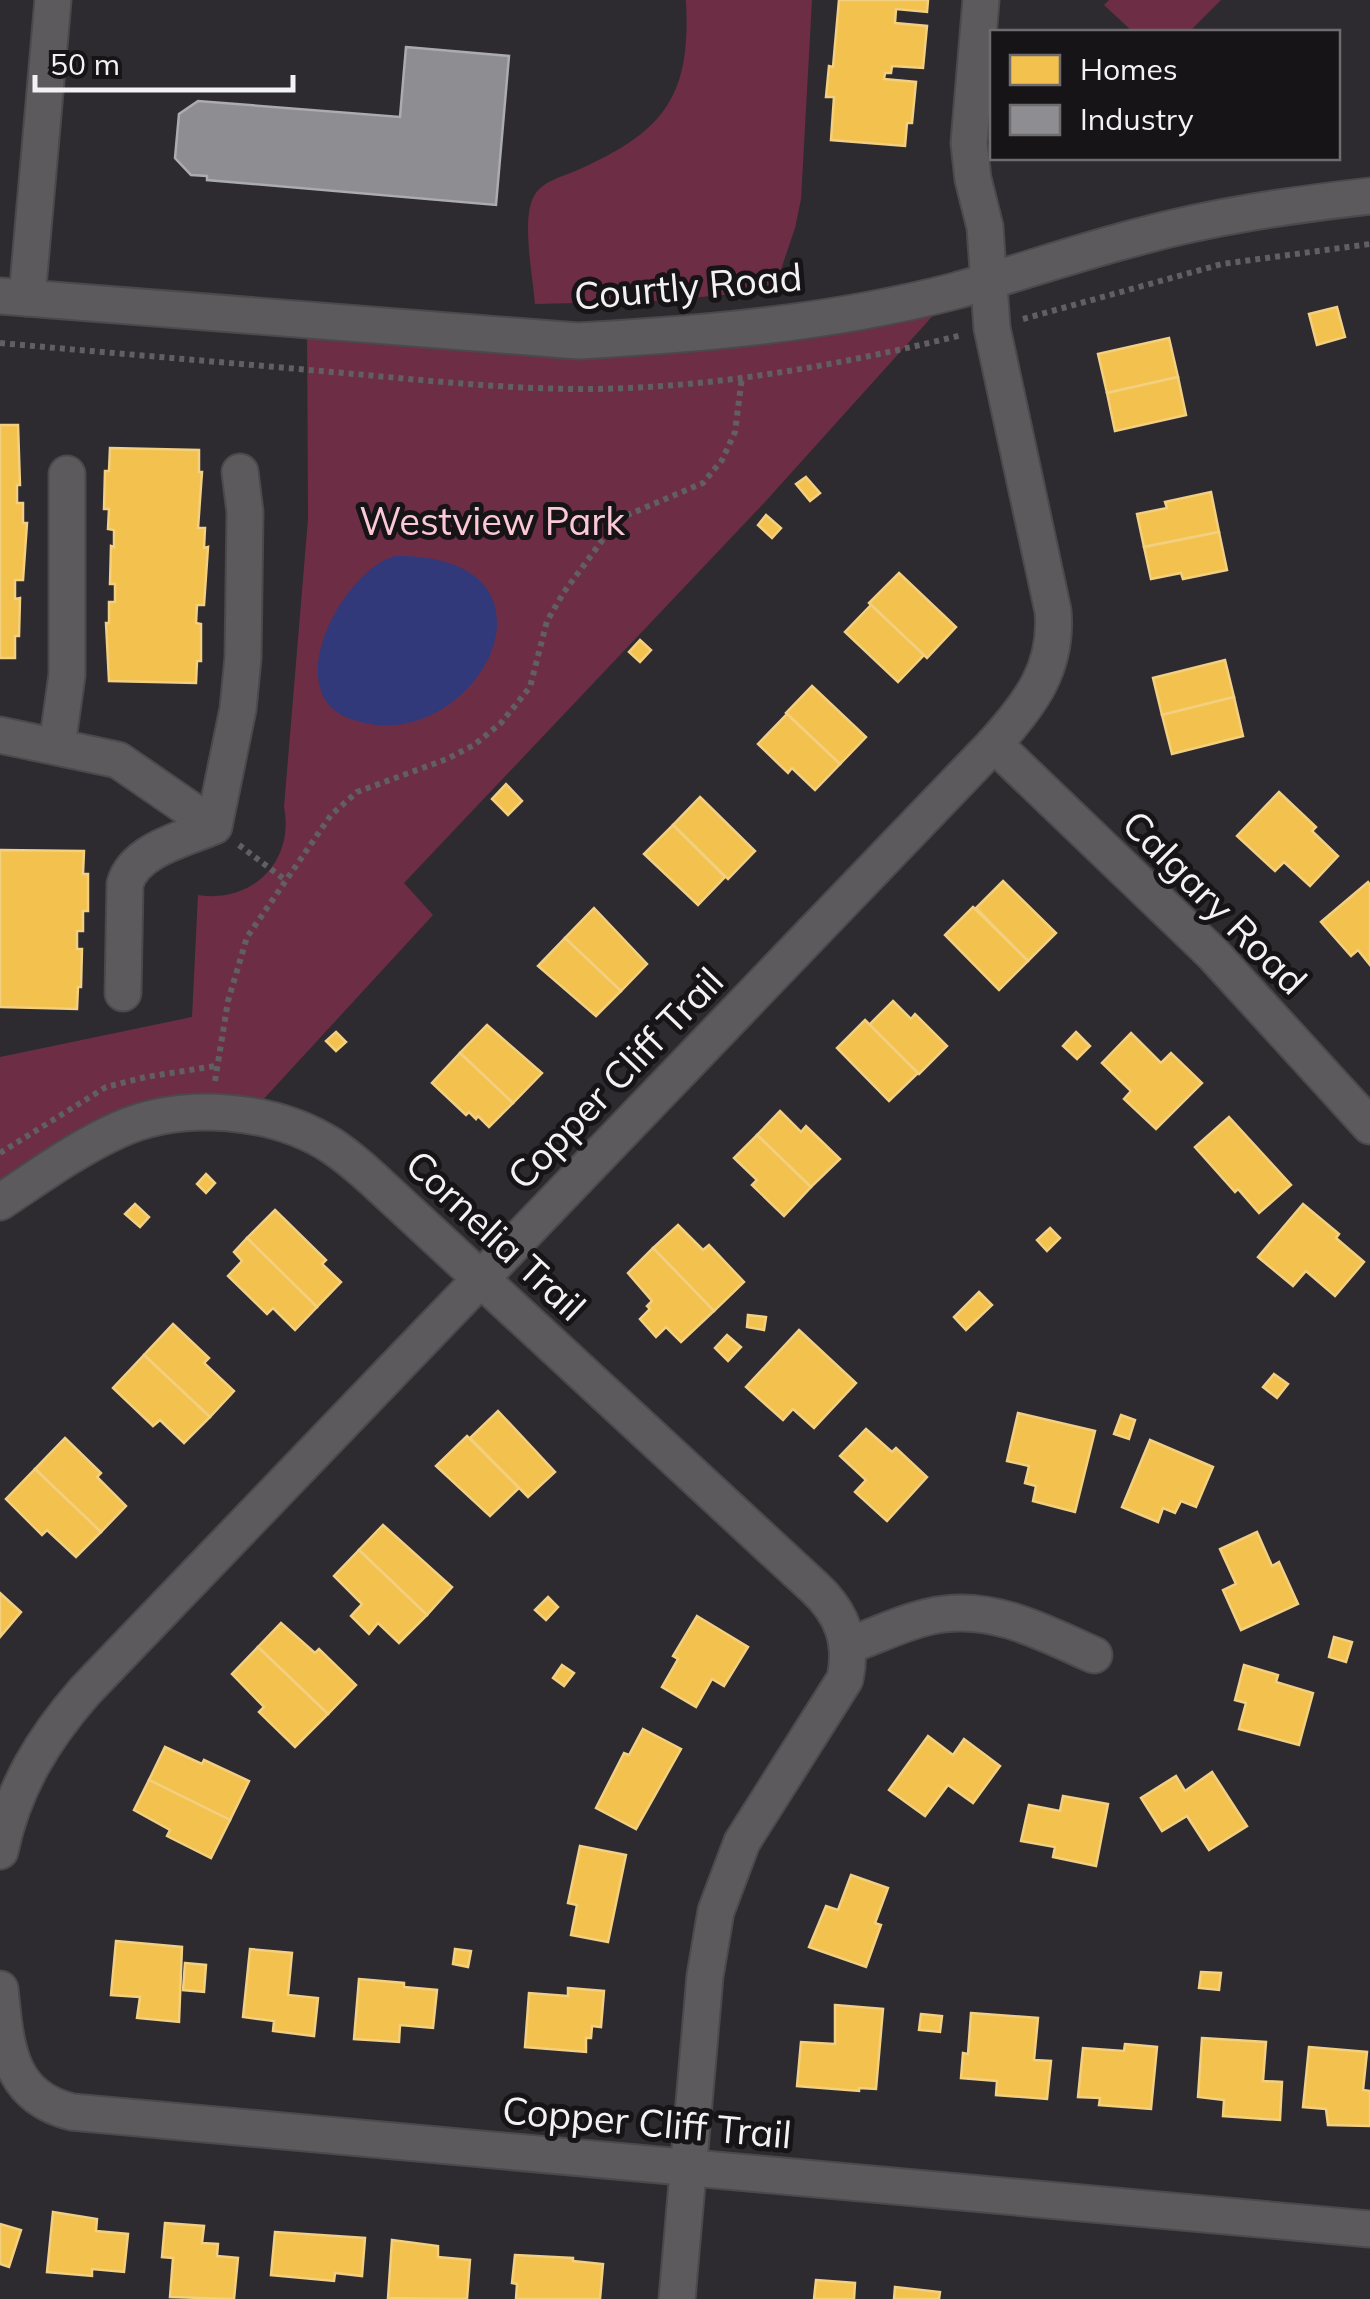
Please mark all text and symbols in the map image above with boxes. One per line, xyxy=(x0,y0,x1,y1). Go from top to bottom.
scale bar xyxy=(35,30,292,92)
legend xyxy=(990,30,1340,160)
text: 50 m xyxy=(50,45,120,83)
text: Homes xyxy=(1080,50,1178,88)
text: Industry xyxy=(1080,100,1194,138)
street label: Courtly Road xyxy=(572,252,804,320)
park label: Westview Park xyxy=(359,497,625,545)
street label: Calgary Road xyxy=(1113,800,1317,1004)
street label: Copper Cliff Trail xyxy=(497,957,733,1199)
street label: Cornelia Trail xyxy=(396,1140,596,1330)
street label: Copper Cliff Trail xyxy=(500,2085,794,2159)

